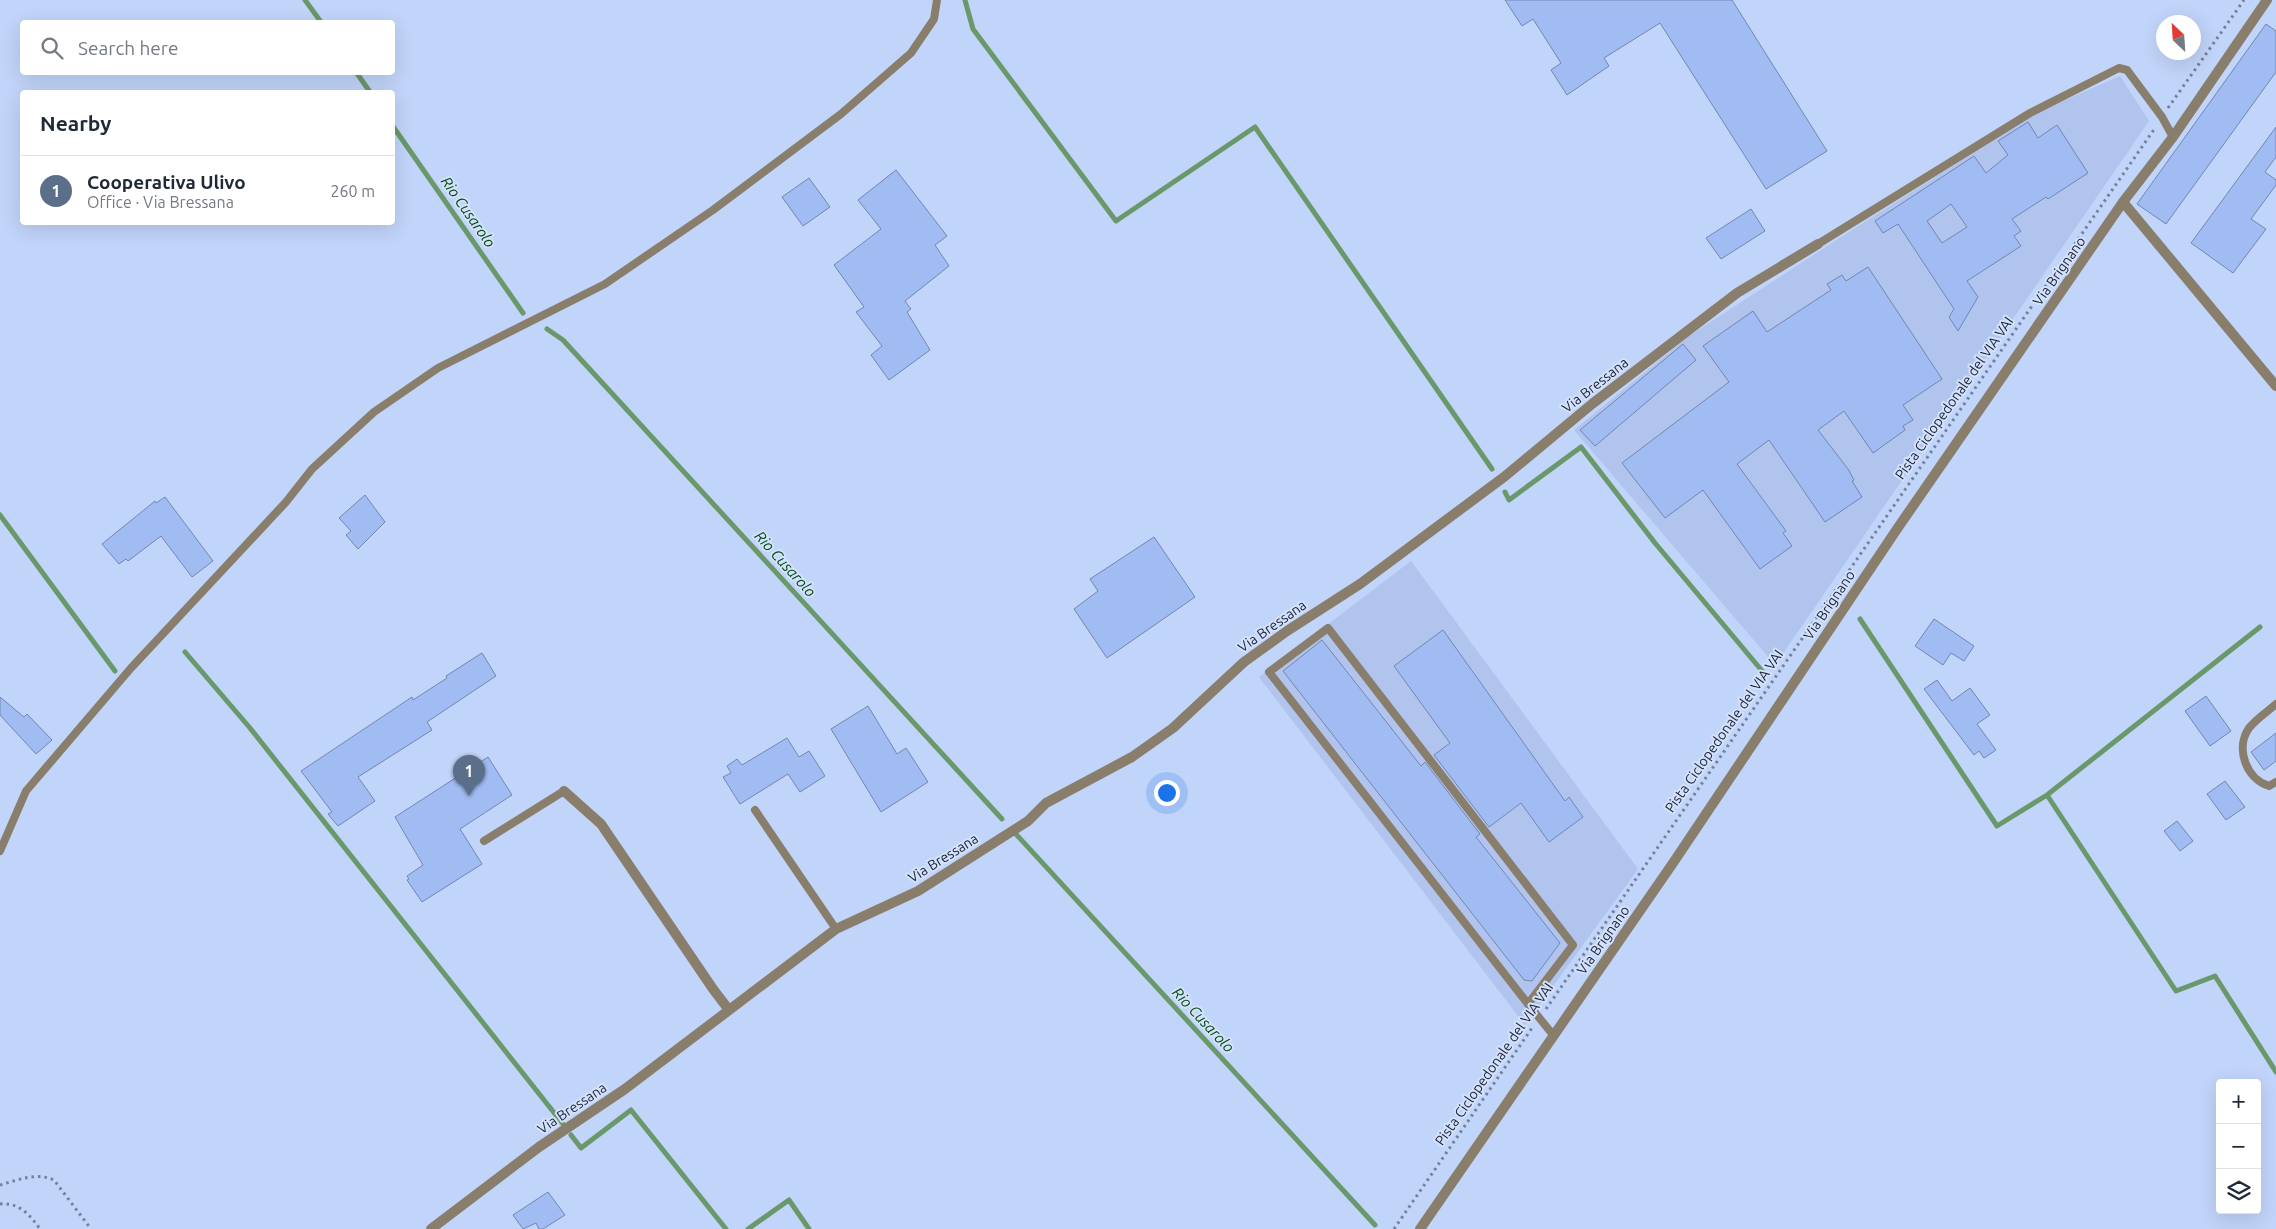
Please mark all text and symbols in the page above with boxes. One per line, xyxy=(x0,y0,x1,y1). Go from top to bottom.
north arrow xyxy=(2156,15,2201,60)
search box xyxy=(20,20,395,75)
icon: search xyxy=(38,34,66,62)
text: Search here xyxy=(78,37,178,59)
text: Nearby xyxy=(40,111,111,135)
text: Cooperativa Ulivo xyxy=(87,171,246,193)
water label: Rio Cusarolo xyxy=(438,173,499,250)
text: 1 xyxy=(51,182,61,200)
text: 260 m xyxy=(330,182,375,200)
text: Office · Via Bressana xyxy=(87,193,234,211)
street label: Via Brignano xyxy=(2029,234,2089,308)
street label: Pista Ciclopedonale del VIA VAI xyxy=(1892,314,2016,482)
street label: Via Bressana xyxy=(1559,354,1631,416)
water label: Rio Cusarolo xyxy=(751,527,819,600)
street label: Via Brignano xyxy=(1800,567,1858,643)
street label: Via Bressana xyxy=(1235,597,1309,655)
street label: Pista Ciclopedonale del VIA VAI xyxy=(1662,647,1786,815)
pin: 1 xyxy=(453,755,485,796)
your location xyxy=(1154,780,1180,806)
street label: Via Bressana xyxy=(905,830,981,886)
street label: Via Brignano xyxy=(1573,903,1633,977)
street label: Pista Ciclopedonale del VIA VAI xyxy=(1432,980,1556,1148)
water label: Rio Cusarolo xyxy=(1169,984,1238,1056)
street label: Via Bressana xyxy=(535,1079,609,1137)
map controls xyxy=(2216,1079,2261,1214)
button: + xyxy=(2216,1079,2261,1124)
button: − xyxy=(2216,1124,2261,1169)
button: layers xyxy=(2216,1169,2261,1214)

